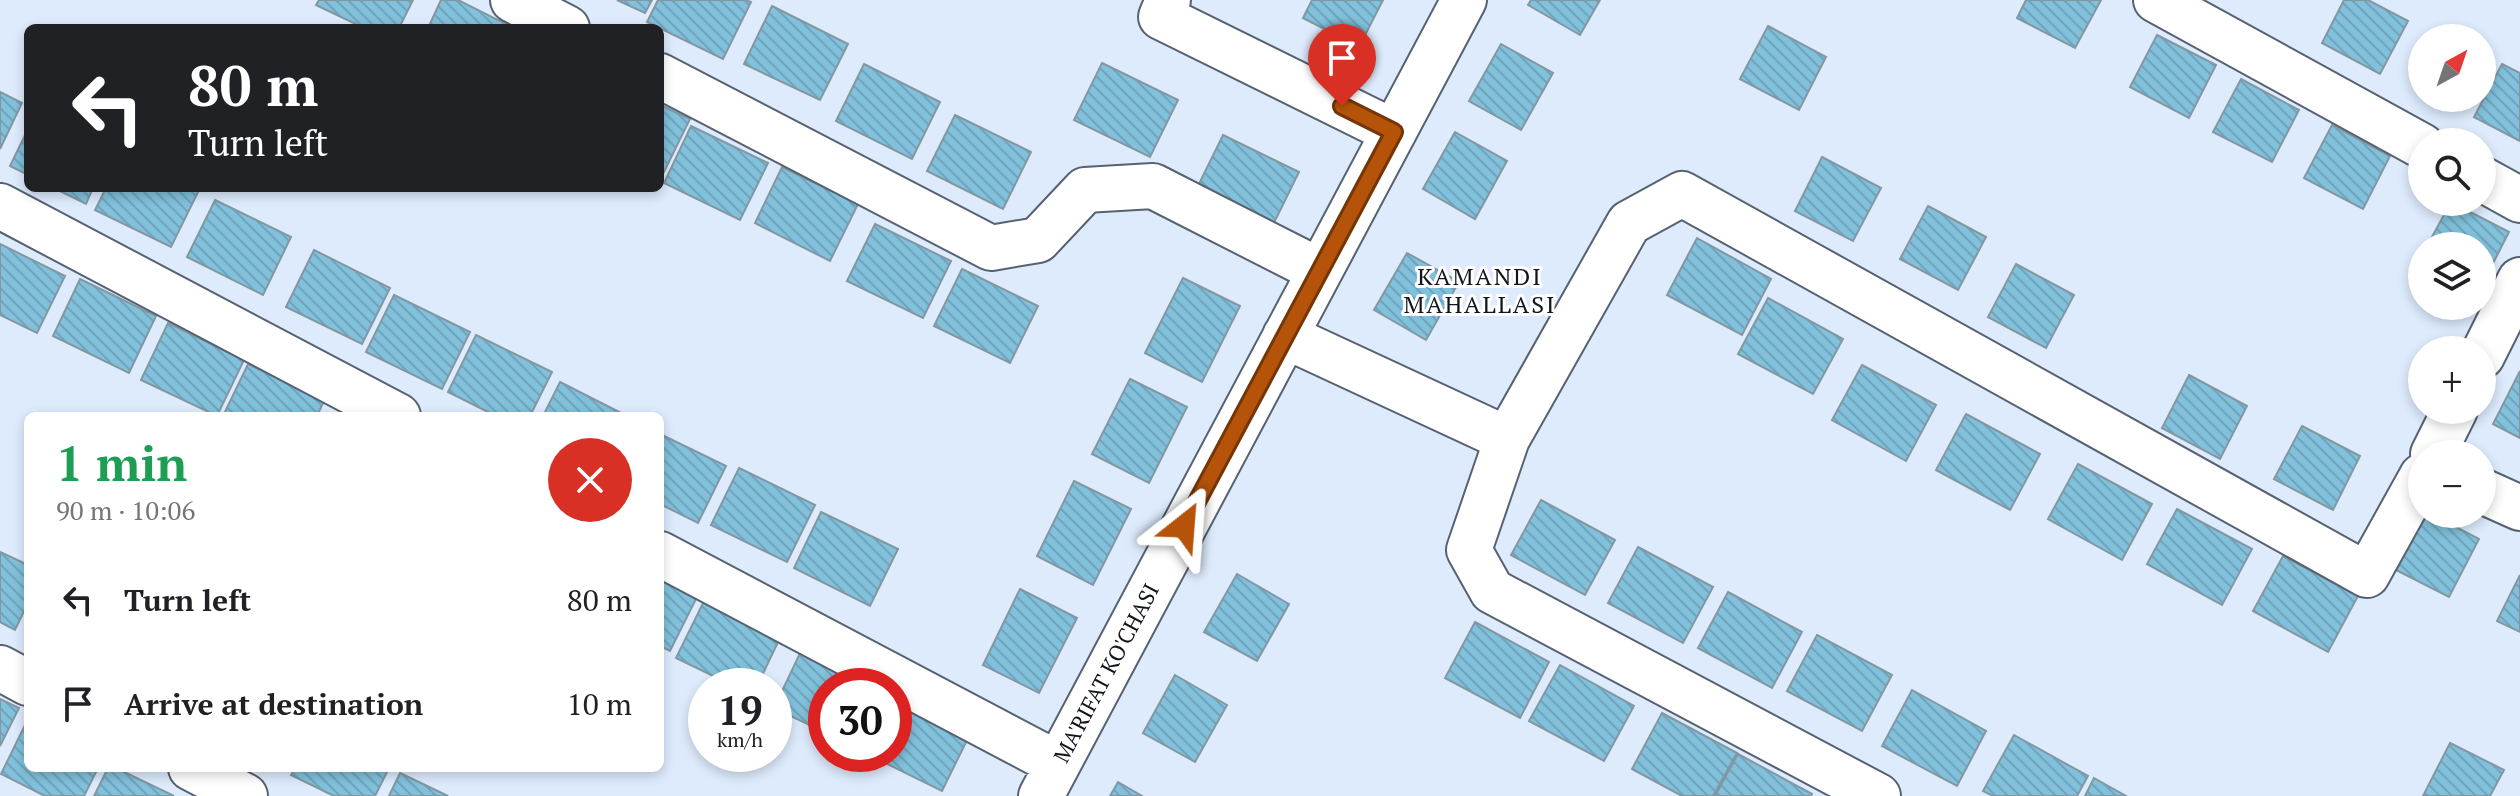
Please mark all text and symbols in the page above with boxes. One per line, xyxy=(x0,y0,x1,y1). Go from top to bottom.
pin xyxy=(1308,24,1376,106)
north arrow xyxy=(2408,24,2496,112)
map controls xyxy=(2408,24,2496,528)
icon: arrive xyxy=(1320,36,1364,80)
text: 80 m xyxy=(188,48,318,122)
icon: left xyxy=(56,56,160,160)
text: Turn left xyxy=(188,119,328,166)
button: search xyxy=(2408,128,2496,216)
button: layers xyxy=(2408,232,2496,320)
district label: KAMANDI MAHALLASI xyxy=(1403,260,1557,320)
button: + xyxy=(2408,336,2496,424)
text: 1 min xyxy=(56,431,187,495)
button: close xyxy=(548,438,632,522)
button: − xyxy=(2408,440,2496,528)
position arrow xyxy=(1142,484,1226,568)
text: 90 m · 10:06 xyxy=(56,493,195,527)
icon: left xyxy=(56,578,100,622)
street label: MA'RIFAT KO'CHASI xyxy=(1046,578,1165,767)
text: Turn left xyxy=(124,580,251,620)
text: 80 m xyxy=(567,580,632,620)
speed limit sign: 30 xyxy=(808,668,912,772)
icon: arrive xyxy=(56,682,100,726)
text: 19 xyxy=(717,683,763,736)
text: Arrive at destination xyxy=(124,684,423,724)
text: 10 m xyxy=(567,684,632,724)
text: km/h xyxy=(717,726,763,753)

